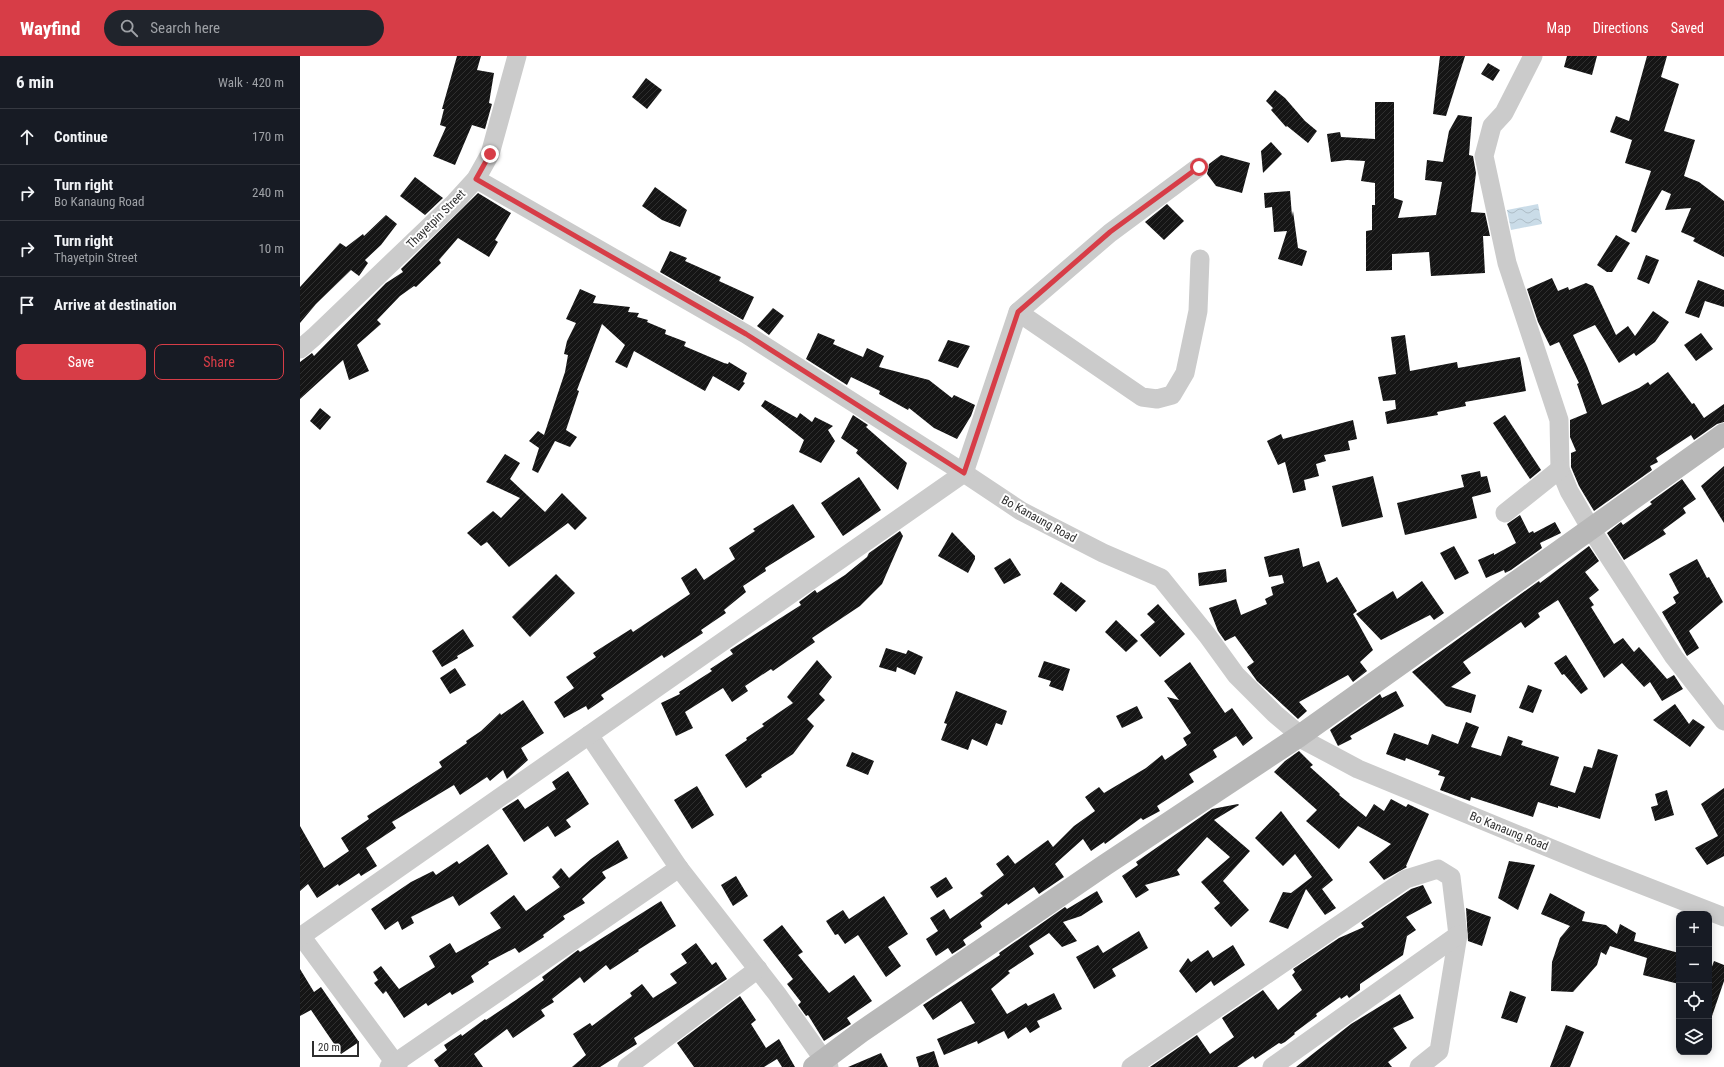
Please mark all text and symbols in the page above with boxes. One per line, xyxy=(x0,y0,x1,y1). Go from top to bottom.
search box xyxy=(104,10,384,46)
text: Wayfind xyxy=(20,17,80,40)
icon: search xyxy=(118,17,140,39)
text: Search here xyxy=(150,19,220,37)
text: Map xyxy=(1547,20,1571,36)
text: Directions xyxy=(1593,20,1649,36)
text: Saved xyxy=(1671,20,1704,36)
text: 6 min xyxy=(16,72,54,92)
text: Walk · 420 m xyxy=(218,75,284,90)
icon: ahead xyxy=(16,126,38,148)
text: Continue xyxy=(54,128,108,146)
text: 170 m xyxy=(252,129,284,144)
route end xyxy=(481,145,499,163)
route start xyxy=(1190,158,1208,176)
text: Turn right xyxy=(54,176,113,194)
icon: right xyxy=(16,182,38,204)
text: 240 m xyxy=(252,185,284,200)
street label: Thayetpin Street xyxy=(404,186,469,251)
text: Bo Kanaung Road xyxy=(54,194,145,209)
text: Turn right xyxy=(54,232,113,250)
icon: right xyxy=(16,238,38,260)
text: 10 m xyxy=(258,241,284,256)
text: Thayetpin Street xyxy=(54,250,138,265)
icon: arrive xyxy=(16,294,38,316)
text: Arrive at destination xyxy=(54,296,177,314)
button: Save xyxy=(16,344,146,380)
button: Share xyxy=(154,344,284,380)
street label: Bo Kanaung Road xyxy=(999,493,1079,545)
street label: Bo Kanaung Road xyxy=(1468,809,1550,853)
map controls xyxy=(1676,911,1712,1055)
button: + xyxy=(1676,911,1712,947)
button: − xyxy=(1676,947,1712,983)
button: locate xyxy=(1676,983,1712,1019)
button: layers xyxy=(1676,1019,1712,1055)
scale bar xyxy=(312,1039,359,1058)
text: 20 m xyxy=(318,1041,340,1054)

